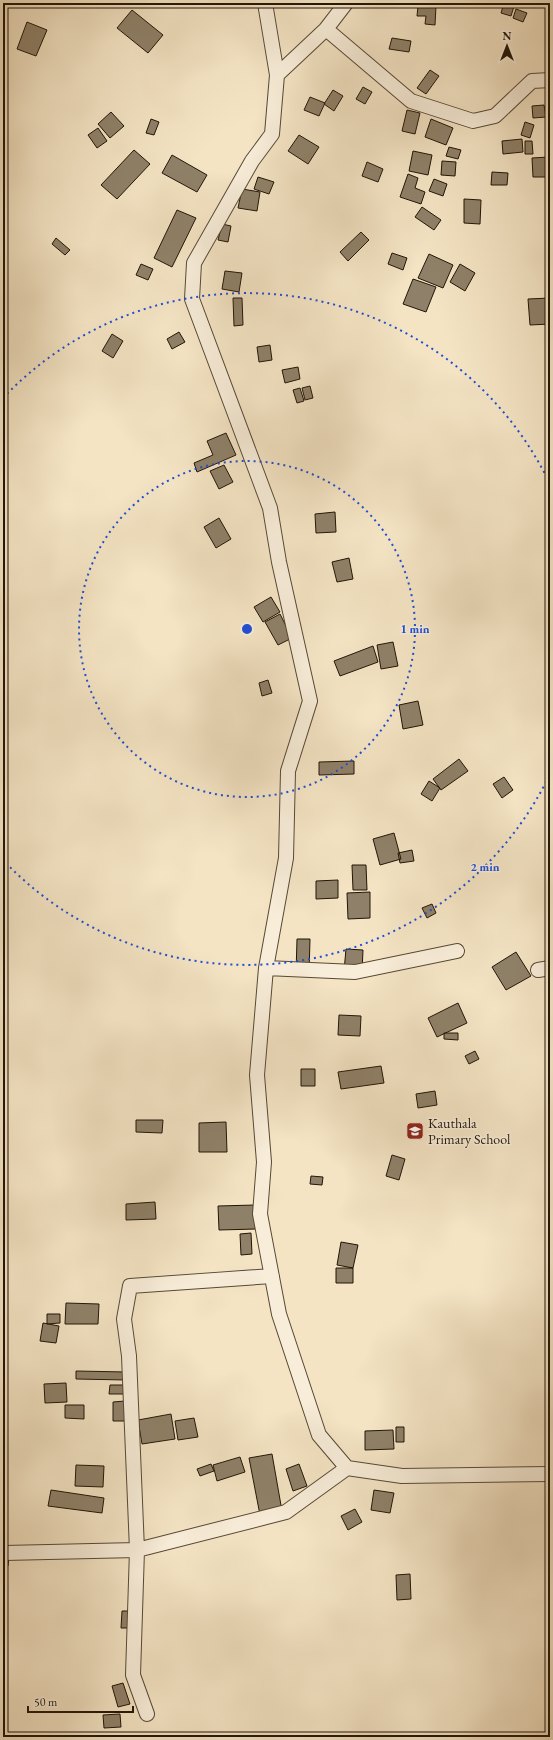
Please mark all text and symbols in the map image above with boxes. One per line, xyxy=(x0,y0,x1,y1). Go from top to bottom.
north arrow xyxy=(487,26,527,66)
text: N xyxy=(503,29,512,43)
text: 1 min xyxy=(400,621,430,637)
centre of rings xyxy=(240,622,254,636)
text: 2 min xyxy=(470,859,500,875)
place label: Kauthala Primary School xyxy=(428,1114,511,1148)
school or university icon: Kauthala Primary School xyxy=(405,1121,425,1141)
scale bar xyxy=(28,1688,133,1714)
text: 50 m xyxy=(34,1694,58,1710)

